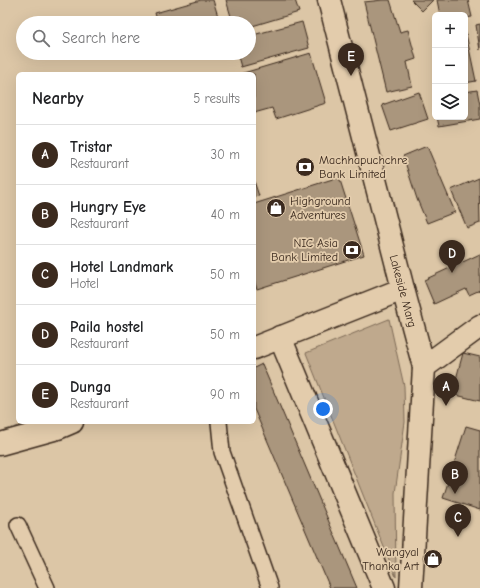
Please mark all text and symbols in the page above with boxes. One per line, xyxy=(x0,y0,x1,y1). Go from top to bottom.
map controls xyxy=(432,12,468,120)
button: + xyxy=(432,12,468,48)
search box xyxy=(16,16,256,60)
icon: search xyxy=(30,27,52,49)
text: Search here xyxy=(62,29,140,47)
pin: E xyxy=(338,43,364,76)
button: − xyxy=(432,48,468,84)
button: layers xyxy=(432,84,468,120)
text: Nearby xyxy=(32,89,83,108)
text: 5 results xyxy=(193,91,240,106)
text: Tristar xyxy=(70,138,112,156)
text: A xyxy=(41,147,49,162)
text: 30 m xyxy=(210,147,240,162)
place label: Machhapuchchre Bank Limited xyxy=(319,153,408,181)
text: Restaurant xyxy=(70,156,129,171)
bank icon: Machhapuchchre Bank Limited xyxy=(294,156,316,178)
place label: Highground Adventures xyxy=(290,194,351,222)
shop icon: Highground Adventures xyxy=(265,197,287,219)
text: Hungry Eye xyxy=(70,198,146,216)
text: B xyxy=(41,207,49,222)
text: 40 m xyxy=(211,207,240,222)
text: Restaurant xyxy=(70,216,129,231)
place label: NIC Asia Bank Limited xyxy=(271,236,338,264)
bank icon: NIC Asia Bank Limited xyxy=(341,239,363,261)
pin: D xyxy=(439,240,465,273)
street label: Lakeside Marg xyxy=(387,253,419,329)
text: Hotel Landmark xyxy=(70,258,173,276)
text: C xyxy=(41,267,49,282)
text: 50 m xyxy=(210,267,240,282)
text: Hotel xyxy=(70,276,99,291)
text: Paila hostel xyxy=(70,318,144,336)
text: D xyxy=(41,327,49,342)
text: 50 m xyxy=(210,327,240,342)
text: Restaurant xyxy=(70,336,129,351)
pin: A xyxy=(433,373,459,406)
text: Dunga xyxy=(70,378,111,396)
text: E xyxy=(41,387,49,402)
text: 90 m xyxy=(210,387,240,402)
text: Restaurant xyxy=(70,396,129,411)
your location xyxy=(313,399,333,419)
pin: B xyxy=(442,461,468,494)
pin: C xyxy=(445,504,471,537)
place label: Wangyal Thanka Art xyxy=(363,545,420,573)
shop icon: Wangyal Thanka Art xyxy=(422,548,444,570)

